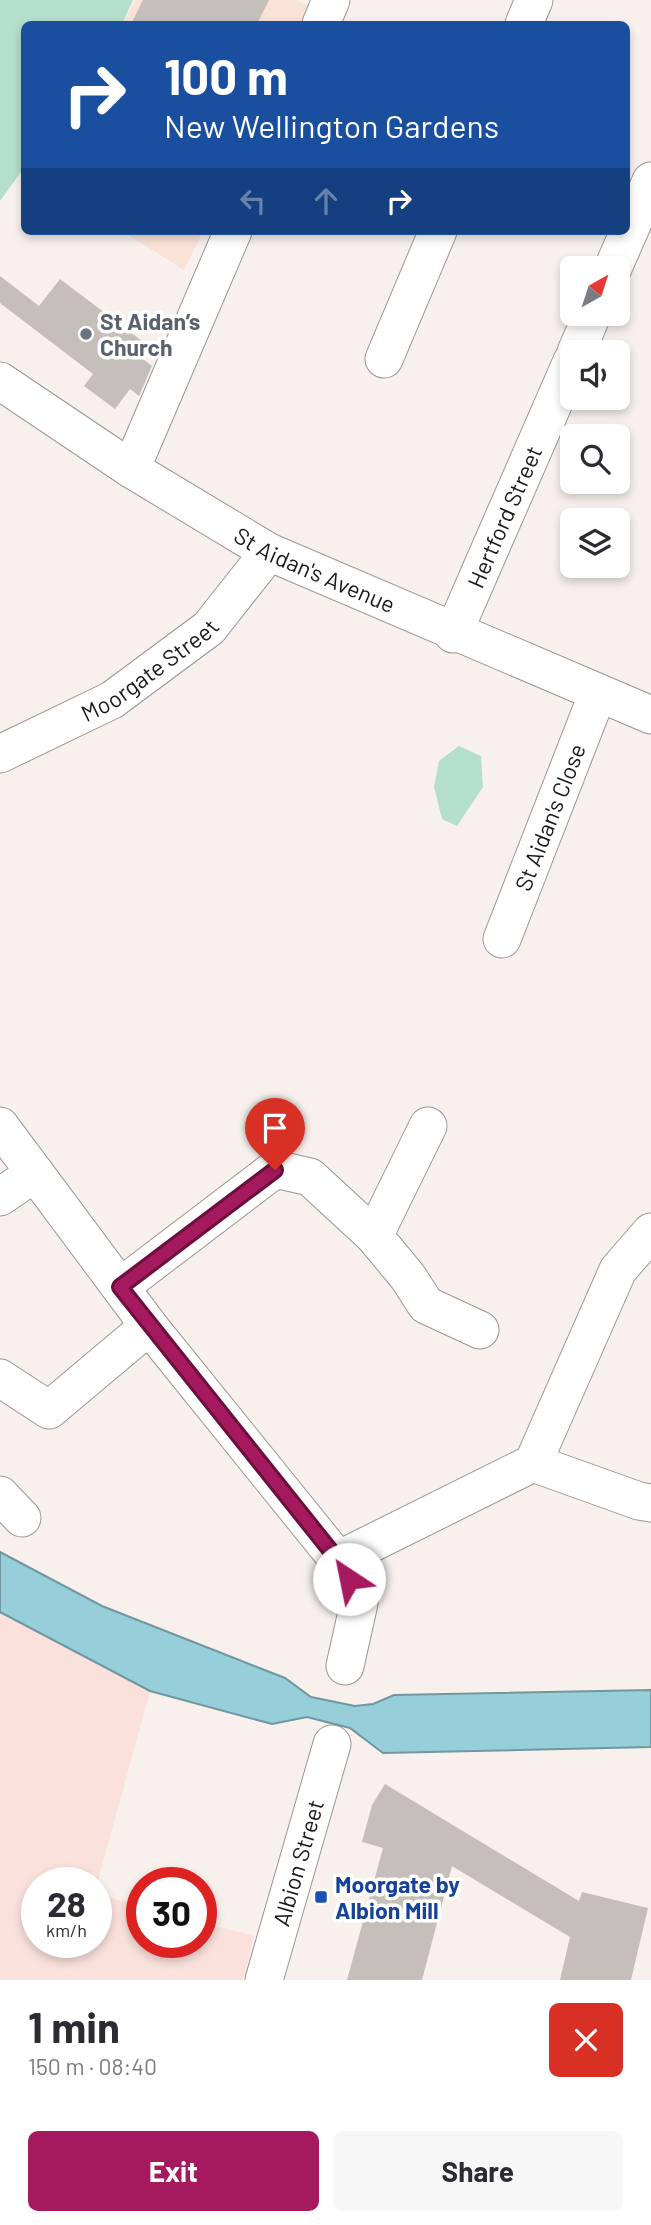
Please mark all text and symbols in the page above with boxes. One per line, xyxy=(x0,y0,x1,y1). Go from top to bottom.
text: 100 m xyxy=(164,46,288,105)
icon: right xyxy=(49,49,140,140)
text: New Wellington Gardens xyxy=(164,106,499,144)
icon: left xyxy=(234,182,272,220)
icon: ahead xyxy=(307,182,345,220)
icon: right xyxy=(380,182,418,220)
north arrow xyxy=(560,256,630,326)
map controls xyxy=(560,256,630,578)
place label: St Aidan’s Church xyxy=(100,307,200,361)
marker: St Aidan’s Church xyxy=(78,326,94,342)
button: sound xyxy=(560,340,630,410)
button: search xyxy=(560,424,630,494)
street label: Hertford Street xyxy=(461,441,547,592)
button: layers xyxy=(560,508,630,578)
street label: St Aidan's Avenue xyxy=(230,521,400,618)
street label: Moorgate Street xyxy=(76,613,225,727)
street label: St Aidan's Close xyxy=(508,739,591,895)
pin xyxy=(245,1098,305,1170)
icon: arrive xyxy=(256,1109,294,1147)
position arrow xyxy=(312,1542,386,1616)
street label: Albion Street xyxy=(266,1796,329,1929)
speed limit sign: 30 xyxy=(126,1867,217,1958)
place label: Moorgate by Albion Mill xyxy=(335,1870,460,1924)
text: 28 xyxy=(47,1882,86,1924)
marker: Moorgate by Albion Mill xyxy=(313,1889,329,1905)
text: km/h xyxy=(46,1919,87,1941)
text: 1 min xyxy=(28,2001,120,2051)
button: close xyxy=(549,2003,623,2077)
text: 150 m · 08:40 xyxy=(28,2052,157,2080)
button: Exit xyxy=(28,2131,319,2211)
button: Share xyxy=(333,2131,623,2211)

